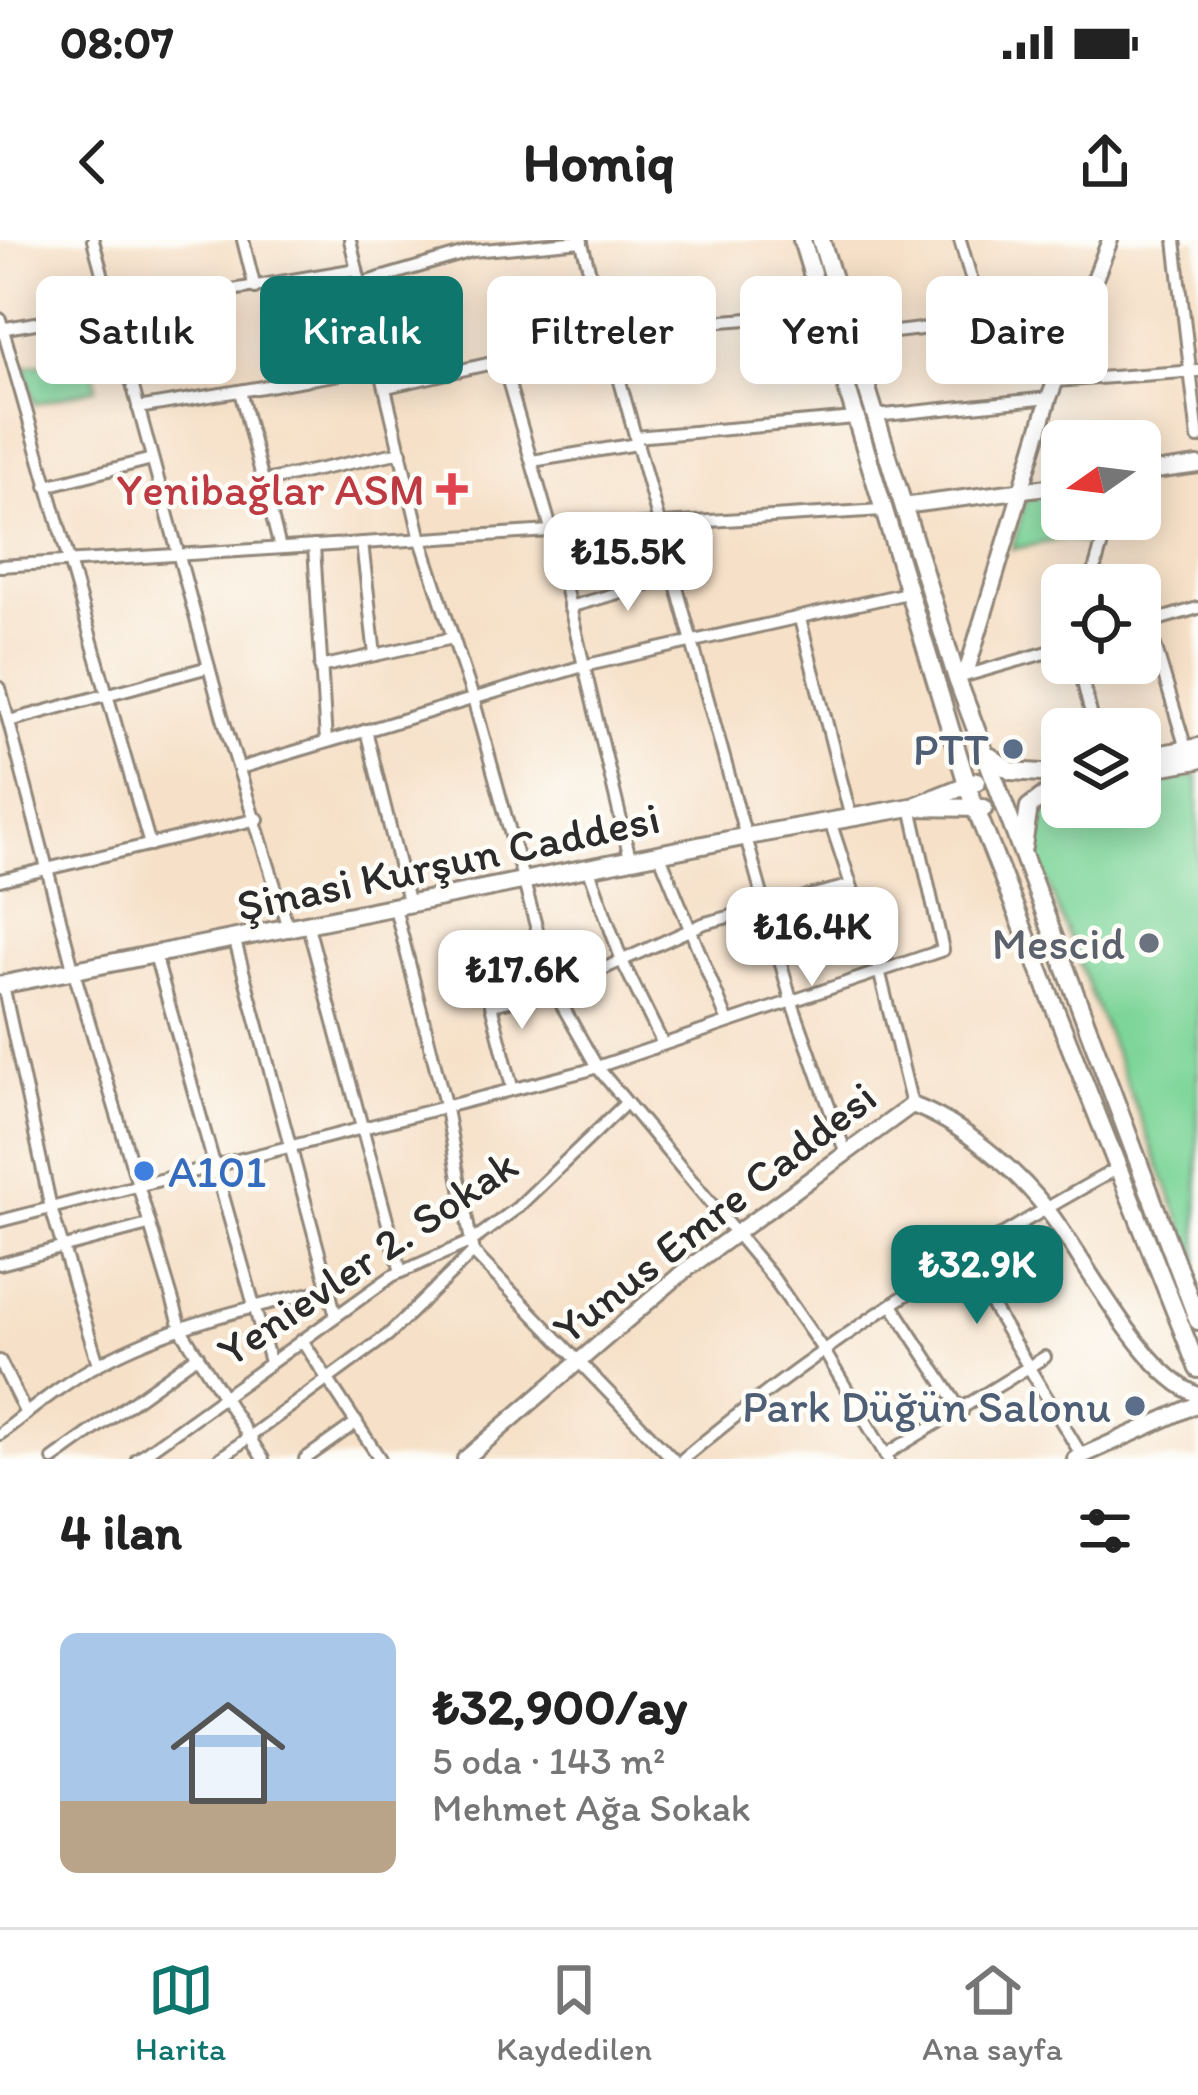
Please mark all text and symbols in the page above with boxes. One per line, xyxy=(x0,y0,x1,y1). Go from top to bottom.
text: 08:07 xyxy=(60,15,173,69)
icon: back xyxy=(60,129,126,195)
icon: share xyxy=(1072,129,1138,195)
text: Homiq xyxy=(523,130,675,195)
chip: Satılık xyxy=(36,276,236,384)
chip: Kiralık xyxy=(260,276,463,384)
chip: Filtreler xyxy=(487,276,716,384)
chip: Yeni xyxy=(740,276,902,384)
chip: Daire xyxy=(926,276,1108,384)
north arrow xyxy=(1041,420,1161,540)
map controls xyxy=(1041,420,1161,828)
place label: Yenibağlar ASM xyxy=(117,462,425,516)
marker: Yenibağlar ASM xyxy=(436,473,468,505)
pin: ₺15.5K xyxy=(530,512,726,614)
text: ₺15.5K xyxy=(571,527,685,574)
button: locate xyxy=(1041,564,1161,684)
button: layers xyxy=(1041,708,1161,828)
place label: PTT xyxy=(913,722,989,776)
marker: PTT xyxy=(1000,736,1026,762)
street label: Şinasi Kurşun Caddesi xyxy=(232,790,664,932)
pin: ₺16.4K xyxy=(714,887,910,989)
text: ₺16.4K xyxy=(753,902,871,949)
place label: Mescid xyxy=(992,916,1125,970)
pin: ₺17.6K xyxy=(424,930,620,1032)
marker: Mescid xyxy=(1136,930,1162,956)
text: ₺17.6K xyxy=(465,945,579,992)
street label: Yunus Emre Caddesi xyxy=(542,1069,886,1355)
street label: Yenievler 2. Sokak xyxy=(207,1137,527,1377)
place label: A101 xyxy=(168,1144,266,1198)
marker: A101 xyxy=(131,1158,157,1184)
pin: ₺32.9K xyxy=(879,1225,1075,1327)
text: ₺32.9K xyxy=(918,1240,1036,1287)
place label: Park Düğün Salonu xyxy=(742,1379,1111,1433)
marker: Park Düğün Salonu xyxy=(1122,1393,1148,1419)
icon: filters xyxy=(1072,1498,1138,1564)
text: 4 ilan xyxy=(60,1501,182,1562)
text: ₺32,900/ay xyxy=(432,1676,687,1737)
icon: home xyxy=(156,1681,300,1825)
text: 5 oda · 143 m² xyxy=(432,1737,665,1784)
text: Mehmet Ağa Sokak xyxy=(432,1784,751,1831)
tab: Harita xyxy=(135,1957,226,2068)
tab: Kaydedilen xyxy=(496,1957,652,2068)
tab: Ana sayfa xyxy=(922,1957,1063,2068)

